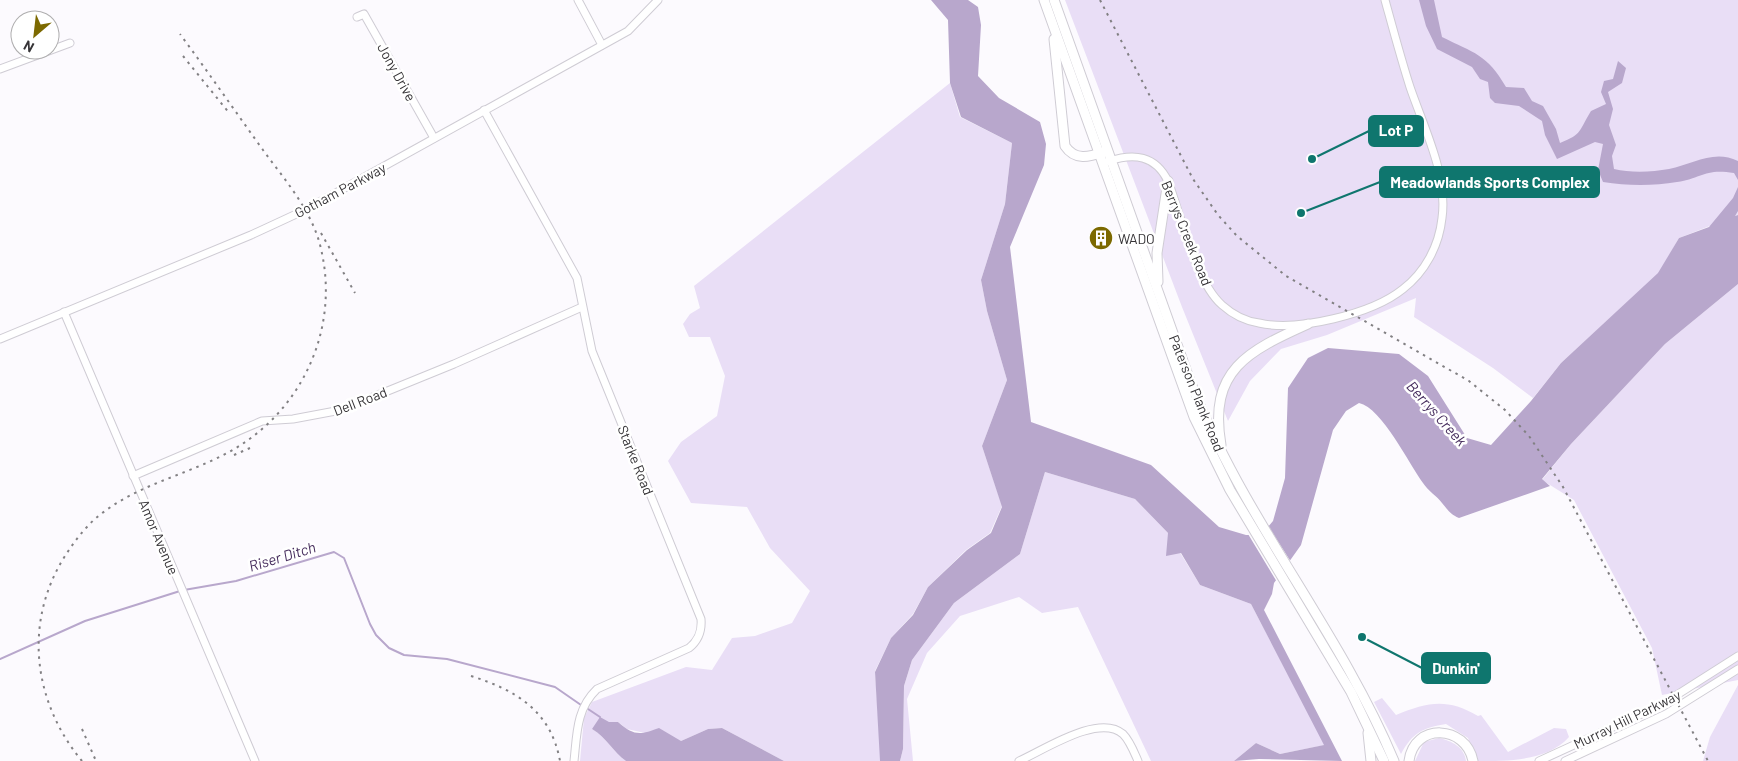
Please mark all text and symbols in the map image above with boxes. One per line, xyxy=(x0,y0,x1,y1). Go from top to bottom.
north arrow xyxy=(10,10,60,60)
text: N xyxy=(21,37,37,57)
street label: Jony Drive xyxy=(374,40,420,104)
callout: Lot P xyxy=(1369,116,1423,146)
text: Lot P xyxy=(1379,121,1413,139)
street label: Gotham Parkway xyxy=(291,158,389,221)
callout: Meadowlands Sports Complex xyxy=(1380,167,1599,197)
text: Meadowlands Sports Complex xyxy=(1390,173,1590,191)
street label: Berrys Creek Road xyxy=(1158,178,1216,288)
building icon: WADO xyxy=(1088,225,1114,251)
place label: WADO xyxy=(1118,230,1155,247)
street label: Paterson Plank Road xyxy=(1166,332,1228,454)
water label: Berrys Creek xyxy=(1403,377,1471,450)
street label: Dell Road xyxy=(331,383,389,419)
street label: Starke Road xyxy=(614,423,658,497)
street label: Amor Avenue xyxy=(136,497,182,577)
water label: Riser Ditch xyxy=(246,537,318,575)
callout: Dunkin' xyxy=(1422,653,1490,683)
text: Dunkin' xyxy=(1432,659,1480,677)
street label: Murray Hill Parkway xyxy=(1571,685,1684,752)

